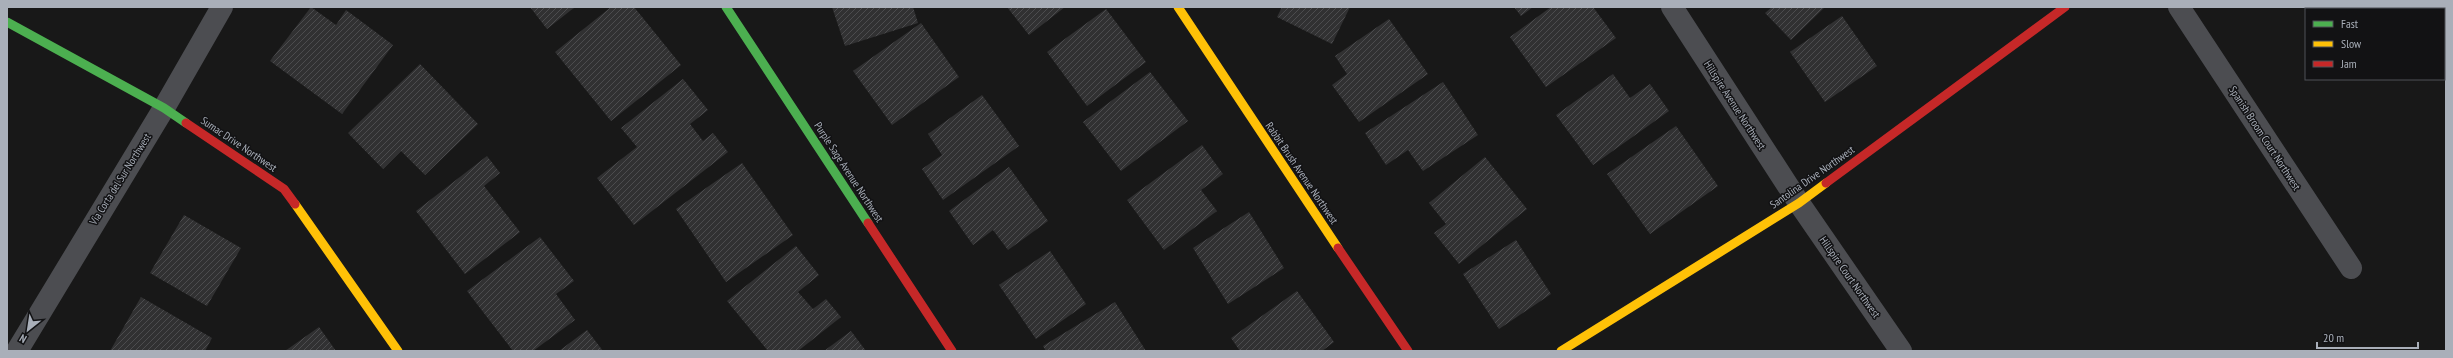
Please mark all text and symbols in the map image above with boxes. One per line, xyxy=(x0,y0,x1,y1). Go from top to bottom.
legend xyxy=(2305,8,2445,80)
text: Fast xyxy=(2341,16,2359,31)
text: Slow xyxy=(2341,36,2362,51)
text: Jam xyxy=(2340,56,2357,71)
street label: Hillspire Avenue Northwest xyxy=(1701,58,1769,152)
street label: Spanish Broom Court Northwest xyxy=(2226,83,2304,193)
street label: Sumac Drive Northwest xyxy=(198,113,280,175)
street label: Purple Sage Avenue Northwest xyxy=(811,119,887,225)
street label: Rabbit Brush Avenue Northwest xyxy=(1263,119,1341,227)
street label: Via Corta del Sur Northwest xyxy=(86,131,154,228)
street label: Santolina Drive Northwest xyxy=(1767,143,1857,211)
street label: Hillspire Court Northwest xyxy=(1817,233,1883,321)
north arrow xyxy=(8,310,48,350)
scale bar xyxy=(2317,324,2418,350)
text: 20 m xyxy=(2323,330,2344,345)
text: N xyxy=(17,331,29,346)

